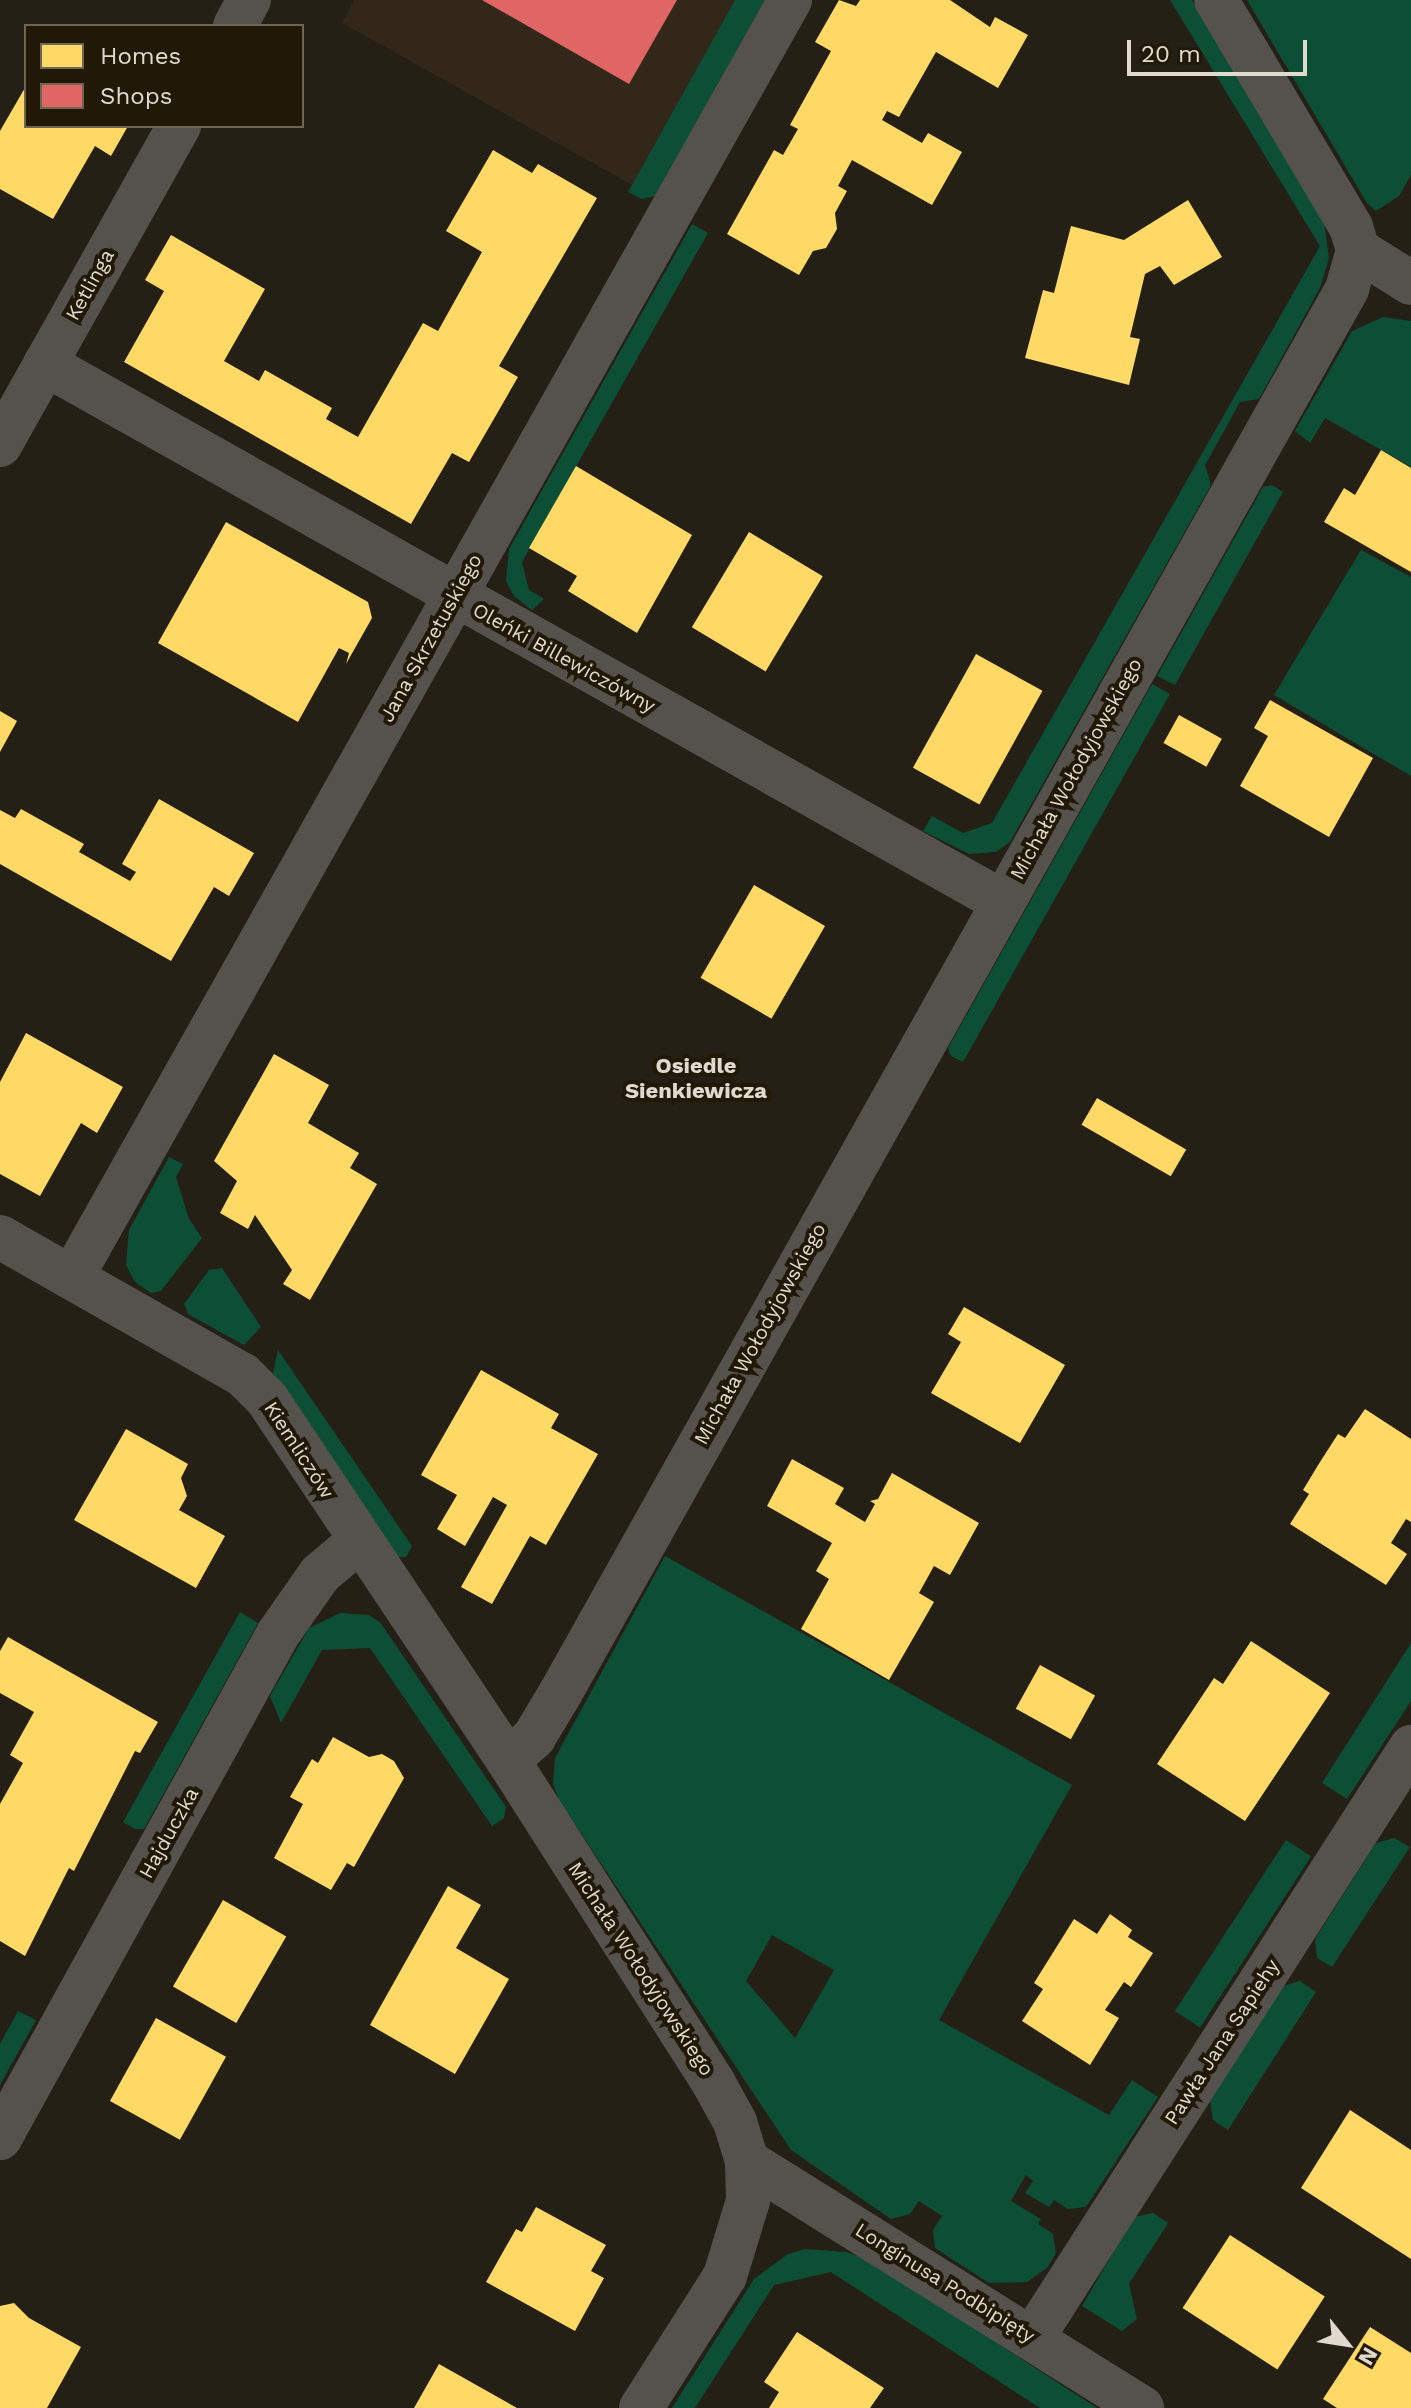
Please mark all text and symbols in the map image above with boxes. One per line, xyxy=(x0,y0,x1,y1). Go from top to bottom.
legend xyxy=(24,24,304,128)
scale bar xyxy=(1131,24,1311,74)
text: 20 m xyxy=(1141,40,1201,68)
text: Homes xyxy=(100,42,181,70)
text: Shops xyxy=(100,82,172,110)
street label: Ketlinga xyxy=(61,245,119,325)
street label: Jana Skrzetuskiego xyxy=(375,550,487,726)
street label: Oleńki Billewiczówny xyxy=(469,598,659,718)
street label: Michała Wołodyjowskiego xyxy=(1005,654,1147,884)
district label: Osiedle Sienkiewicza xyxy=(625,1052,767,1104)
street label: Michała Wołodyjowskiego xyxy=(689,1219,831,1449)
street label: Kiemliczów xyxy=(259,1397,339,1503)
street label: Hajduczka xyxy=(134,1783,204,1883)
street label: Michała Wołodyjowskiego xyxy=(563,1857,719,2081)
street label: Pawła Jana Sapiehy xyxy=(1159,1954,1285,2130)
street label: Longinusa Podbipięty xyxy=(851,2218,1039,2348)
north arrow xyxy=(1307,2304,1387,2384)
text: N xyxy=(1353,2343,1383,2370)

